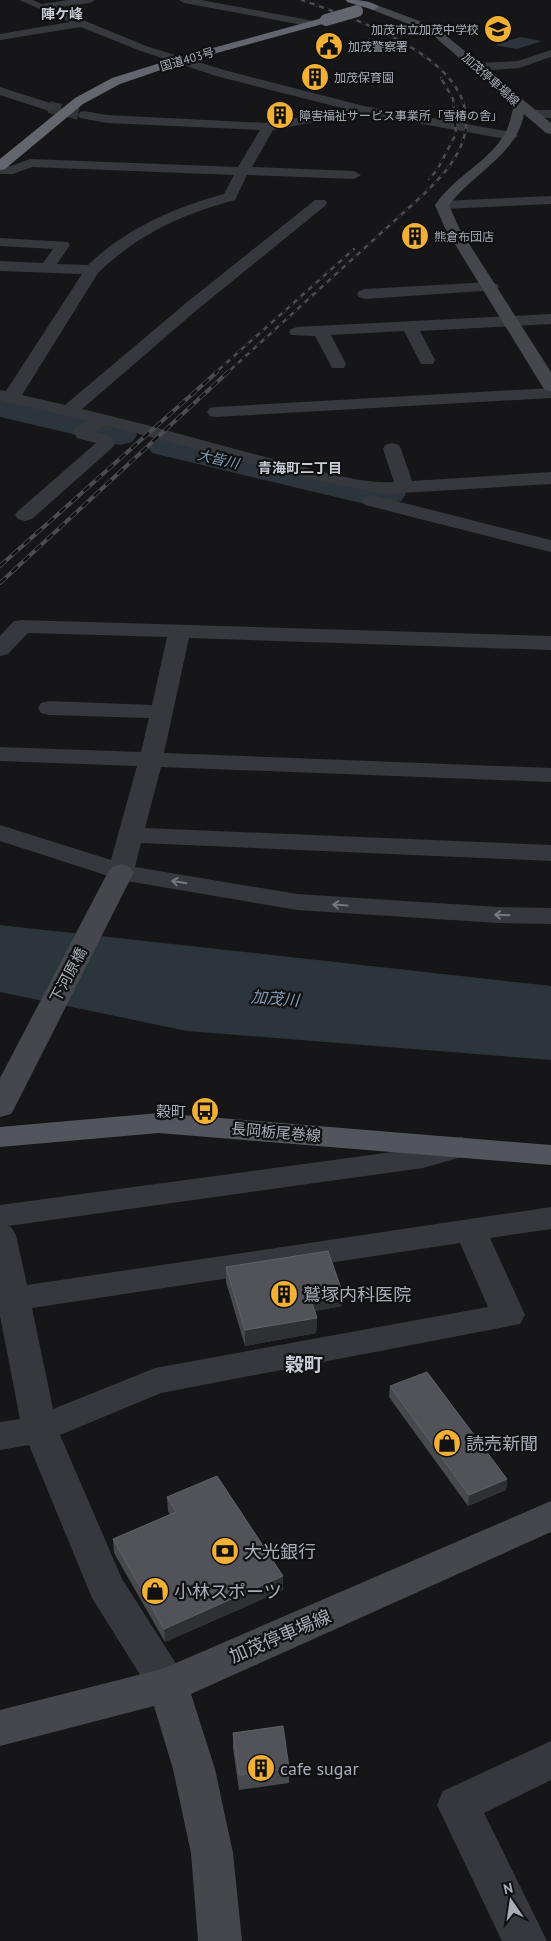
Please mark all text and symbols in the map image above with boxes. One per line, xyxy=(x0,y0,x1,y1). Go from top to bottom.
district label: 陣ケ峰 xyxy=(41,5,83,23)
school or university icon: 加茂市立加茂中学校 xyxy=(483,14,513,44)
place label: 加茂市立加茂中学校 xyxy=(371,22,479,37)
public building icon: 加茂警察署 xyxy=(314,31,344,61)
place label: 加茂警察署 xyxy=(348,39,408,54)
street label: 国道403号 xyxy=(158,44,216,74)
street label: 加茂停車場線 xyxy=(459,49,523,109)
building icon: 加茂保育園 xyxy=(300,62,330,92)
place label: 加茂保育園 xyxy=(334,70,394,85)
building icon: 障害福祉サービス事業所「雪椿の舎」 xyxy=(265,100,295,130)
place label: 障害福祉サービス事業所「雪椿の舎」 xyxy=(299,108,503,123)
building icon: 熊倉布団店 xyxy=(400,221,430,251)
place label: 熊倉布団店 xyxy=(434,229,494,244)
water label: 大皆川 xyxy=(196,446,242,473)
district label: 青海町二丁目 xyxy=(258,459,342,477)
one-way arrow xyxy=(172,877,188,887)
one-way arrow xyxy=(332,900,348,909)
one-way arrow xyxy=(495,911,511,920)
street label: 下河原橋 xyxy=(46,944,90,1006)
water label: 加茂川 xyxy=(250,986,302,1010)
bus stop icon: 穀町 xyxy=(190,1096,220,1126)
place label: 穀町 xyxy=(156,1102,186,1121)
street label: 長岡栃尾巻線 xyxy=(230,1119,322,1145)
building icon: 鷲塚内科医院 xyxy=(269,1279,299,1309)
place label: 鷲塚内科医院 xyxy=(303,1283,411,1306)
district label: 穀町 xyxy=(285,1352,323,1376)
shop icon: 読売新聞 xyxy=(432,1428,462,1458)
place label: 読売新聞 xyxy=(466,1432,538,1455)
bank icon: 大光銀行 xyxy=(210,1536,240,1566)
place label: 大光銀行 xyxy=(244,1540,316,1563)
shop icon: 小林スポーツ xyxy=(140,1576,170,1606)
place label: 小林スポーツ xyxy=(174,1580,282,1603)
street label: 加茂停車場線 xyxy=(226,1604,334,1668)
building icon: cafe sugar xyxy=(246,1753,276,1783)
place label: cafe sugar xyxy=(280,1757,359,1780)
north arrow xyxy=(486,1876,536,1926)
text: N xyxy=(502,1879,515,1898)

